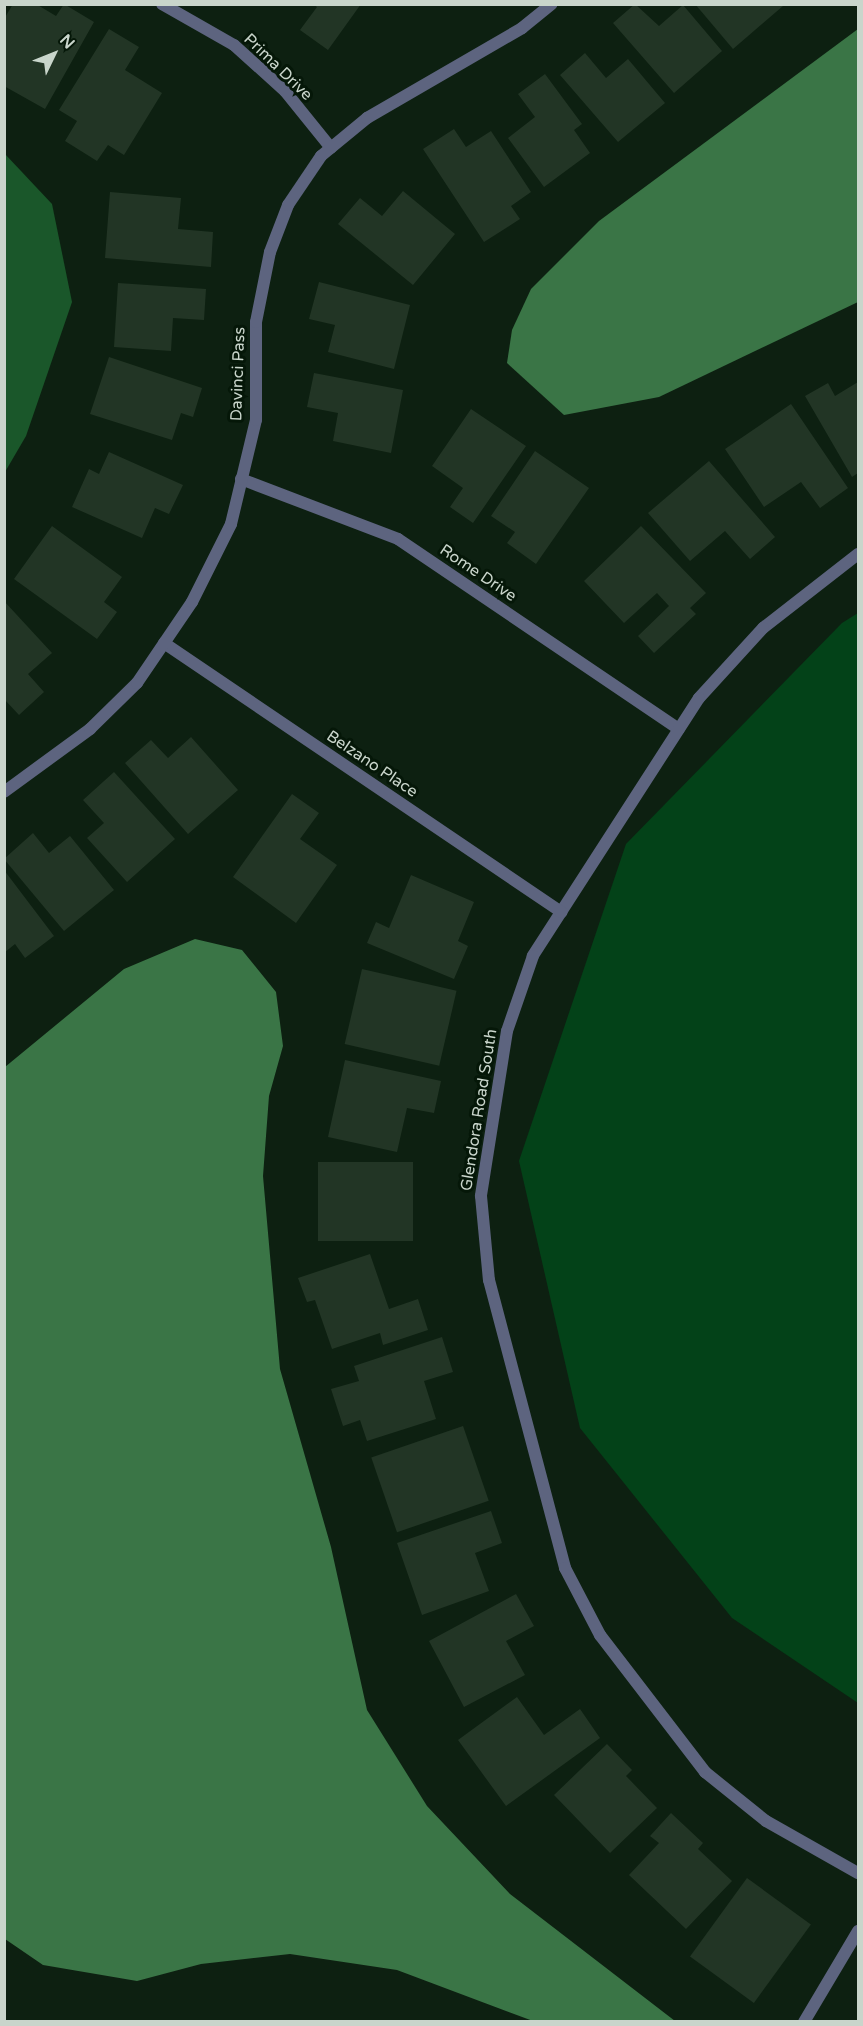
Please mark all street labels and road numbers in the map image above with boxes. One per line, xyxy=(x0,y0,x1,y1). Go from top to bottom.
street label: Prima Drive xyxy=(240,30,316,104)
street label: Davinci Pass xyxy=(227,327,249,421)
street label: Rome Drive xyxy=(436,540,520,606)
street label: Belzano Place xyxy=(323,726,421,802)
street label: Glendora Road South xyxy=(457,1028,501,1192)

